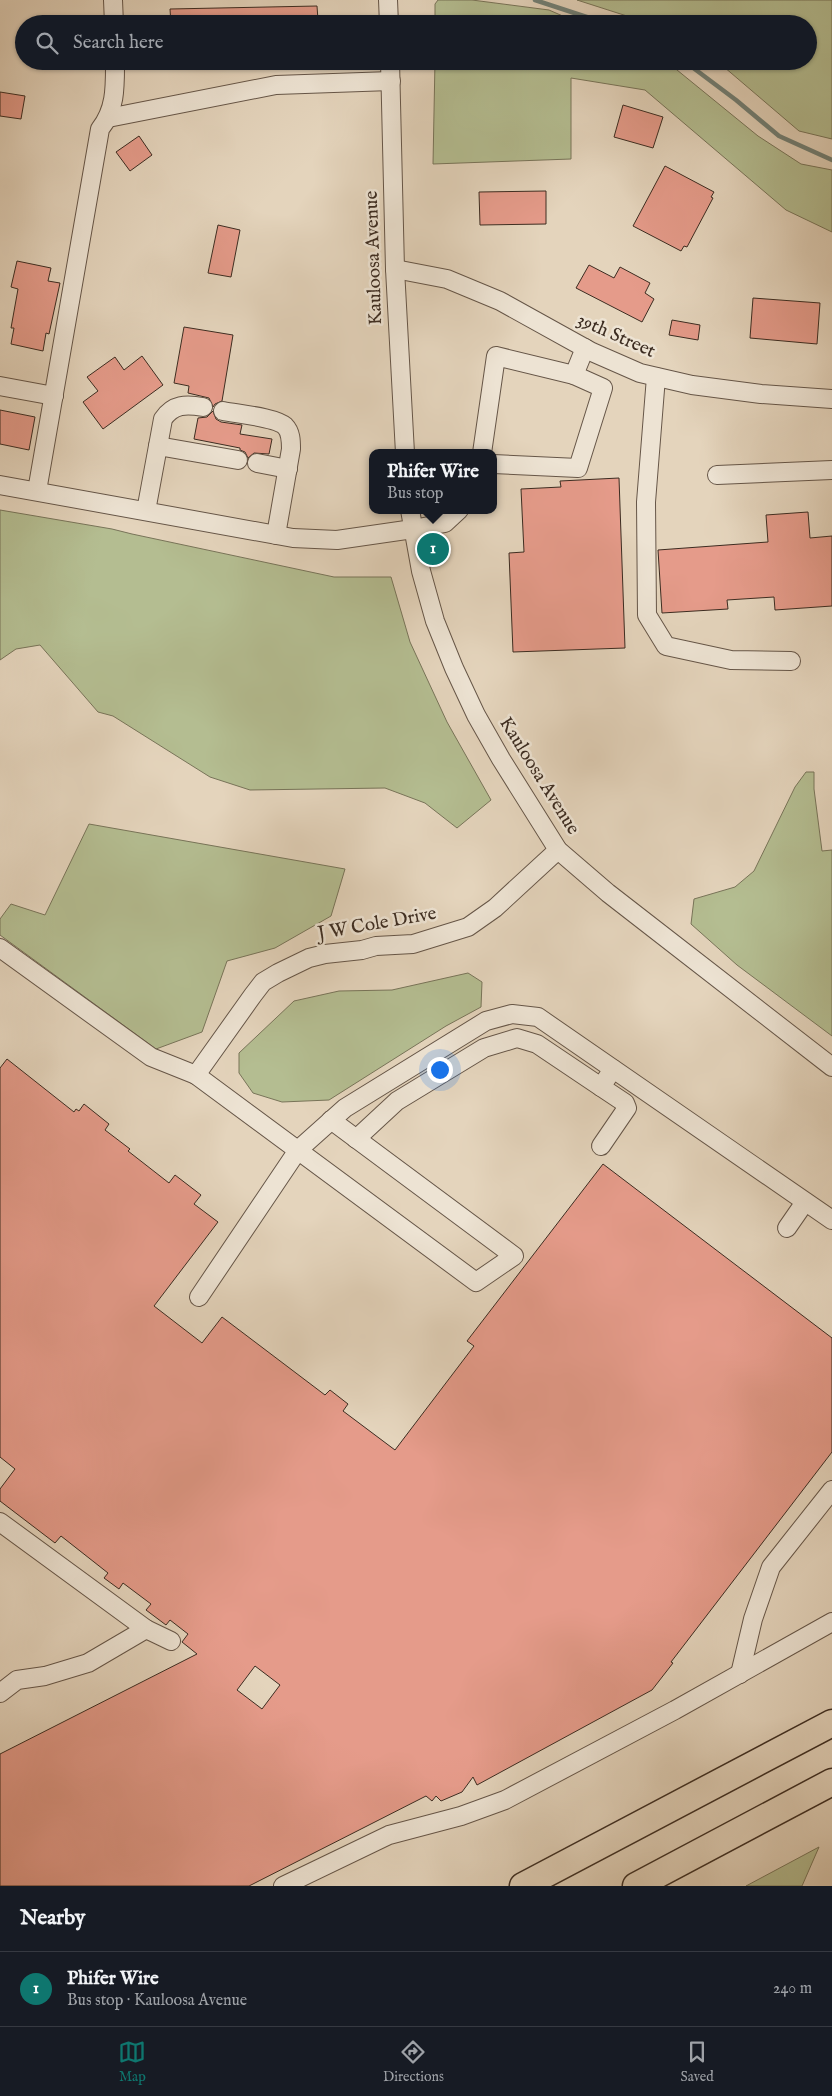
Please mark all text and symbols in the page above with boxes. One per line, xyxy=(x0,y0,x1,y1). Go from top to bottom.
search box xyxy=(15,15,817,70)
icon: search xyxy=(33,29,61,57)
text: Search here xyxy=(73,31,164,55)
street label: Kauloosa Avenue xyxy=(360,190,388,326)
street label: 39th Street xyxy=(573,308,659,364)
popup xyxy=(369,449,497,514)
text: Phifer Wire xyxy=(387,460,479,484)
text: Bus stop xyxy=(387,484,443,504)
pin: 1 xyxy=(417,530,449,568)
street label: Kauloosa Avenue xyxy=(493,713,585,840)
street label: J W Cole Drive xyxy=(314,902,439,947)
your location xyxy=(427,1057,453,1083)
text: Nearby xyxy=(20,1905,85,1932)
text: Phifer Wire xyxy=(67,1967,159,1991)
text: 1 xyxy=(33,1979,39,1999)
text: 240 m xyxy=(773,1979,812,1999)
text: Bus stop · Kauloosa Avenue xyxy=(67,1991,247,2011)
tab: Map xyxy=(118,2038,146,2086)
tab: Directions xyxy=(383,2038,444,2086)
tab: Saved xyxy=(681,2038,714,2086)

